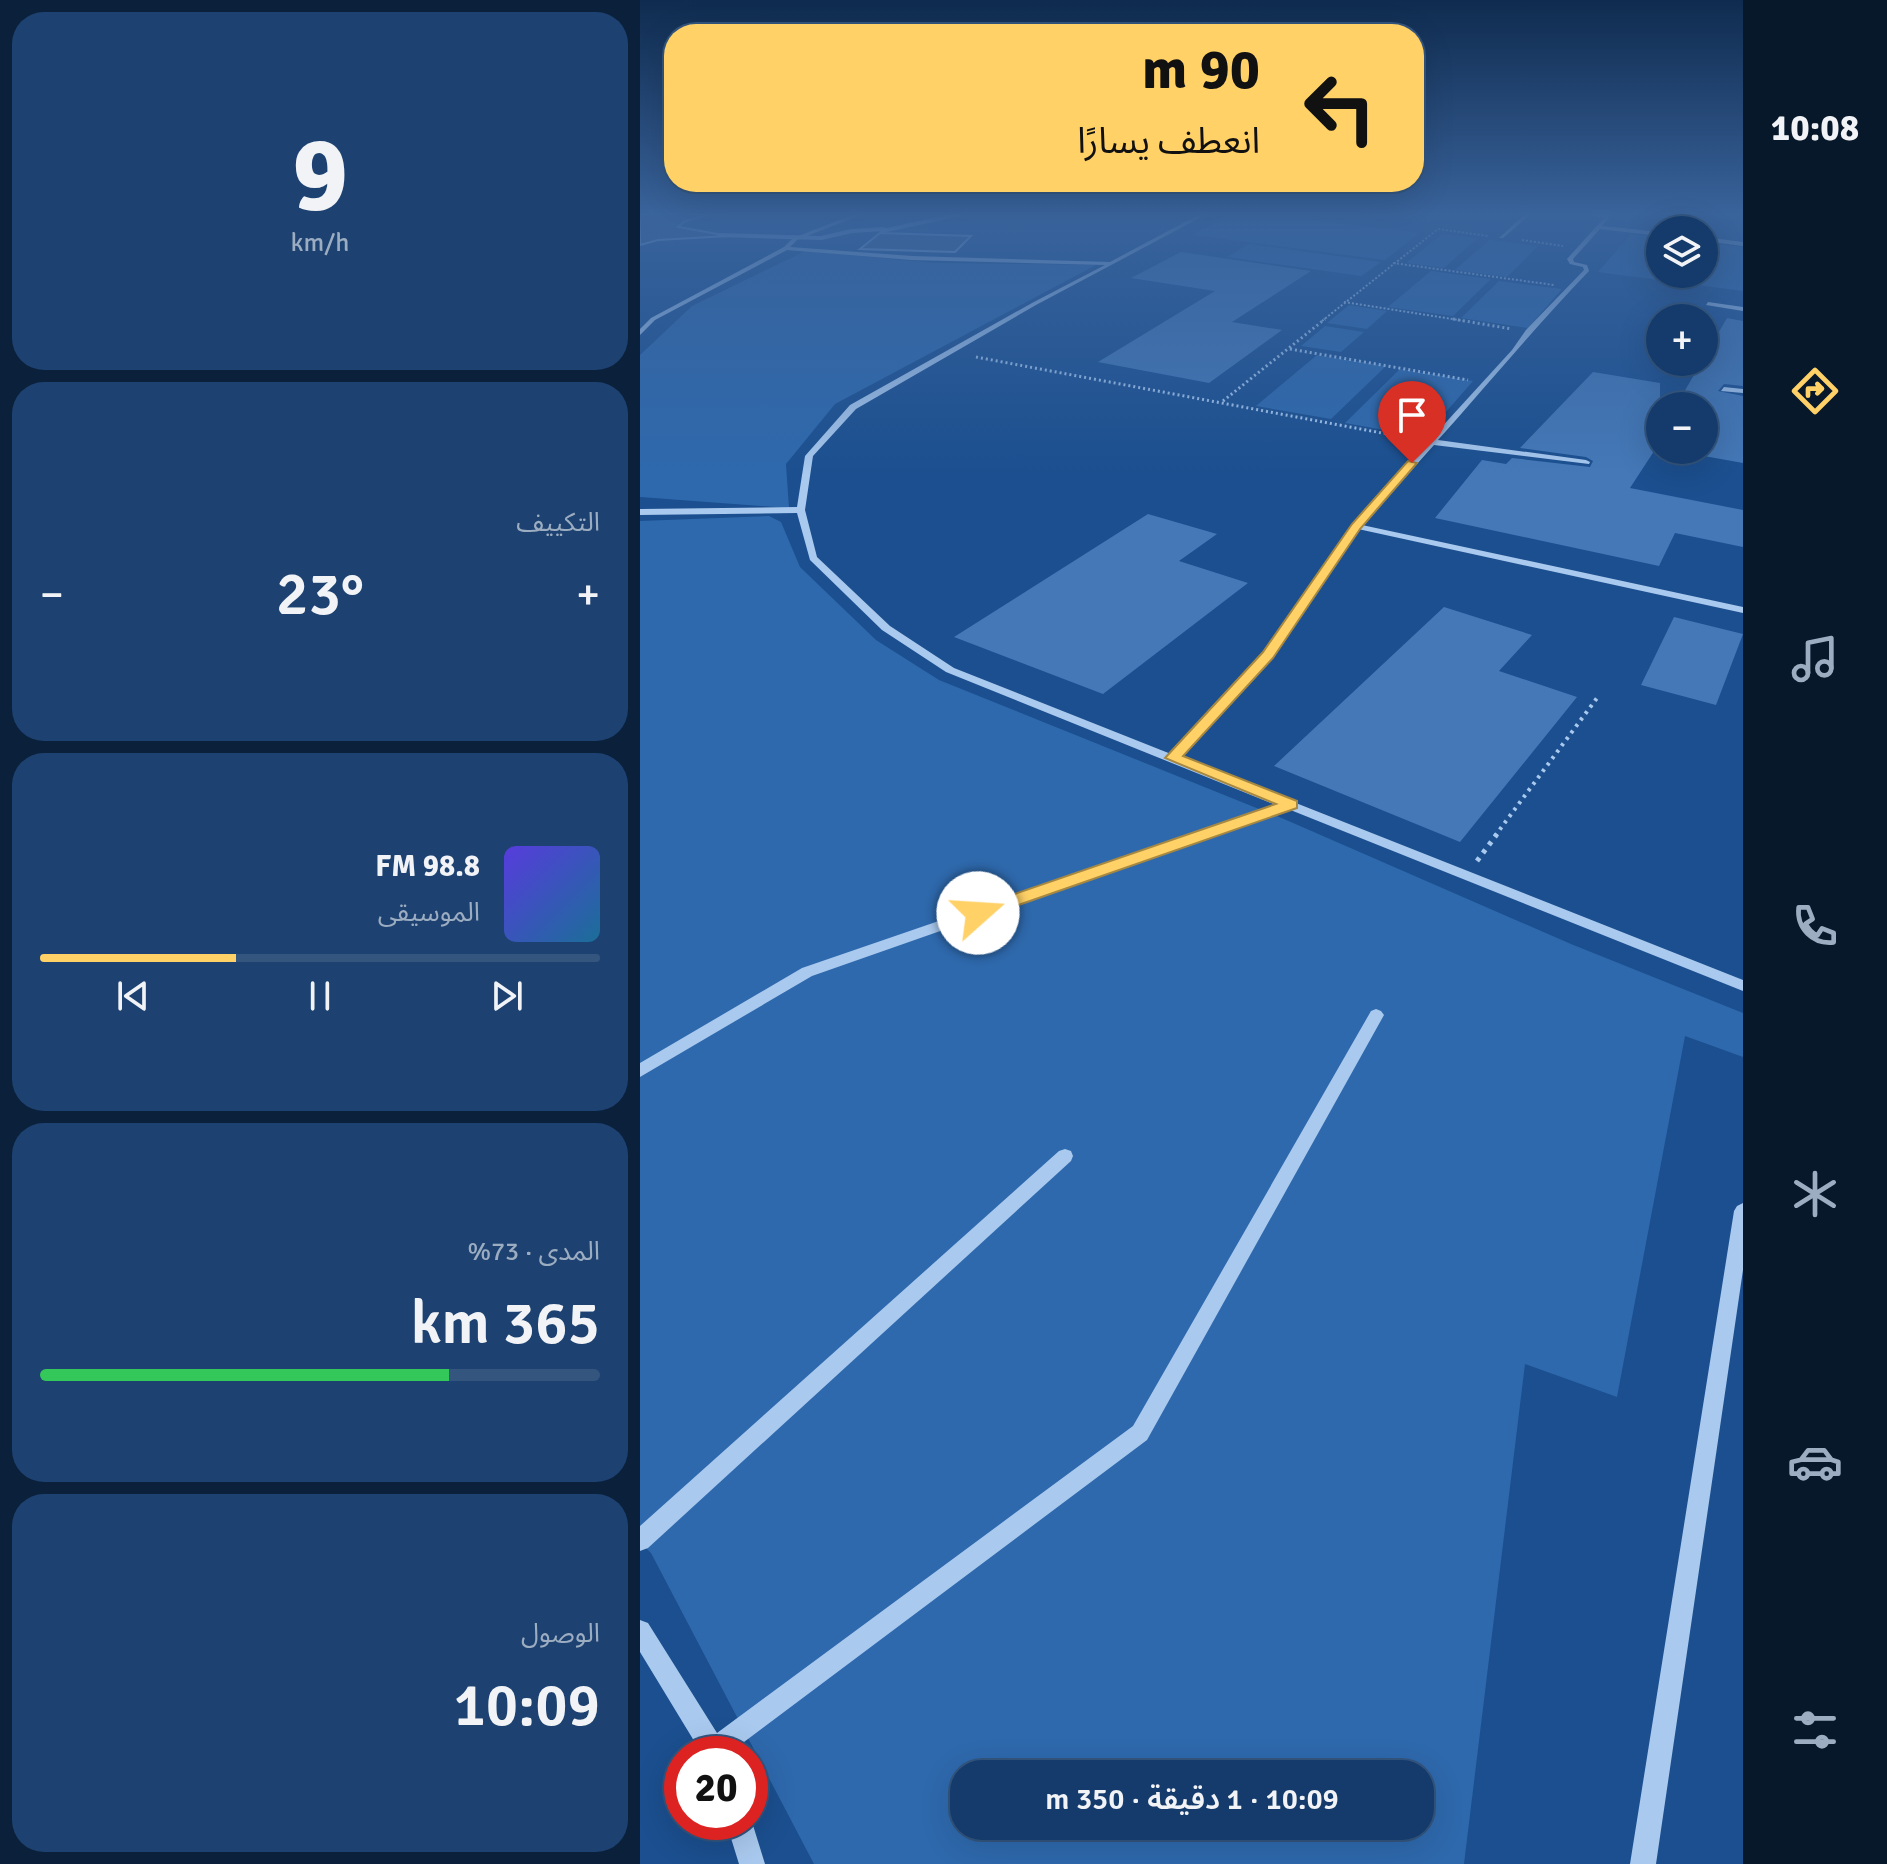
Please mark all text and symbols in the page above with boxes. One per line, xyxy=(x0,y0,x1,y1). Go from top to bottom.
text: 90 m xyxy=(1142,35,1260,104)
icon: left xyxy=(1288,56,1392,160)
text: 10:08 xyxy=(1771,106,1859,151)
text: 9 xyxy=(292,111,348,239)
text: انعطف يسارًا xyxy=(1077,119,1260,164)
map controls xyxy=(1646,216,1718,464)
button: layers xyxy=(1646,216,1718,288)
text: km/h xyxy=(291,227,349,259)
button: + xyxy=(1646,304,1718,376)
icon: directions xyxy=(1787,363,1843,419)
pin xyxy=(1378,381,1446,463)
button: − xyxy=(1646,392,1718,464)
icon: arrive xyxy=(1390,393,1434,437)
text: التكييف xyxy=(516,507,600,539)
text: 23° xyxy=(276,558,364,632)
text: − xyxy=(40,568,64,622)
text: + xyxy=(576,568,600,622)
icon: music xyxy=(1787,631,1843,687)
text: 98.8 FM xyxy=(375,848,480,885)
position arrow xyxy=(936,871,1020,955)
text: الموسيقى xyxy=(378,897,480,929)
icon: phone xyxy=(1787,898,1843,954)
icon: previous xyxy=(111,974,155,1018)
icon: pause xyxy=(298,974,342,1018)
icon: next xyxy=(485,974,529,1018)
icon: climate xyxy=(1787,1166,1843,1222)
text: المدى · 73% xyxy=(467,1236,600,1268)
text: 365 km xyxy=(411,1287,600,1361)
icon: car xyxy=(1787,1434,1843,1490)
text: الوصول xyxy=(521,1618,600,1650)
text: 10:09 xyxy=(453,1669,600,1743)
icon: filters xyxy=(1787,1702,1843,1758)
speed limit sign: 20 xyxy=(664,1736,768,1840)
text: 10:09 · 1 دقيقة · 350 m xyxy=(1045,1781,1339,1818)

